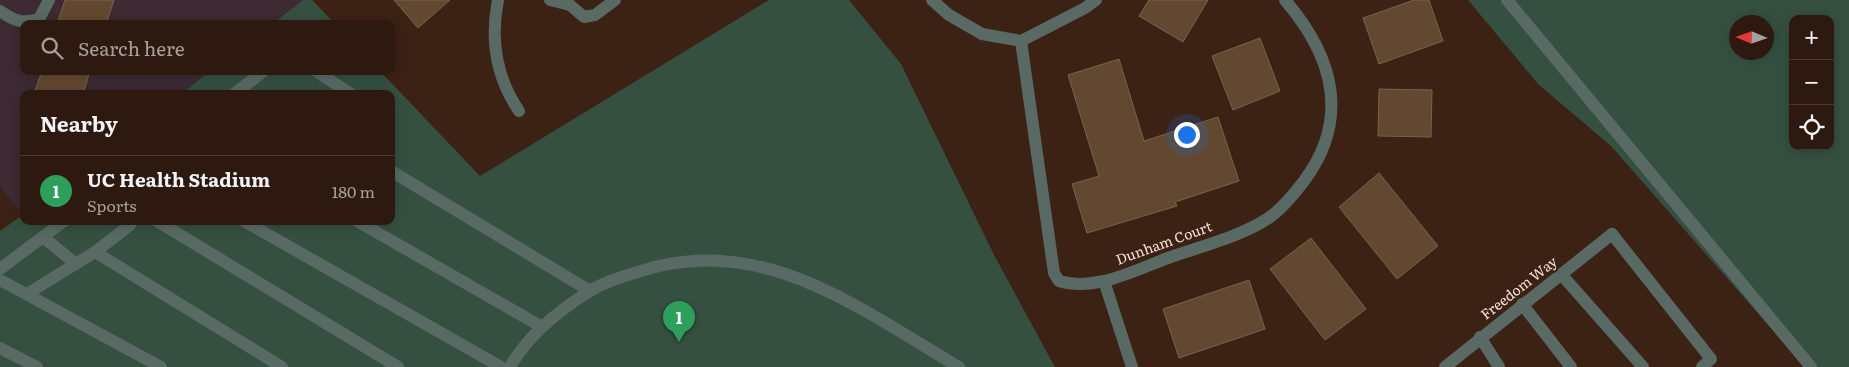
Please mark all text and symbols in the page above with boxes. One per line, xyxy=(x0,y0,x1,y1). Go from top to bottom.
north arrow xyxy=(1729,15,1774,60)
map controls xyxy=(1789,15,1834,150)
button: + xyxy=(1789,15,1834,60)
search box xyxy=(20,20,395,75)
icon: search xyxy=(38,34,66,62)
text: Search here xyxy=(78,34,185,62)
button: − xyxy=(1789,60,1834,105)
button: locate xyxy=(1789,105,1834,150)
text: Nearby xyxy=(40,107,118,138)
your location xyxy=(1174,122,1200,148)
text: UC Health Stadium xyxy=(87,165,270,193)
text: 1 xyxy=(53,179,59,203)
text: 180 m xyxy=(332,179,375,203)
text: Sports xyxy=(87,193,137,217)
street label: Dunham Court xyxy=(1113,215,1215,269)
street label: Freedom Way xyxy=(1476,250,1562,323)
pin: 1 xyxy=(663,301,695,342)

